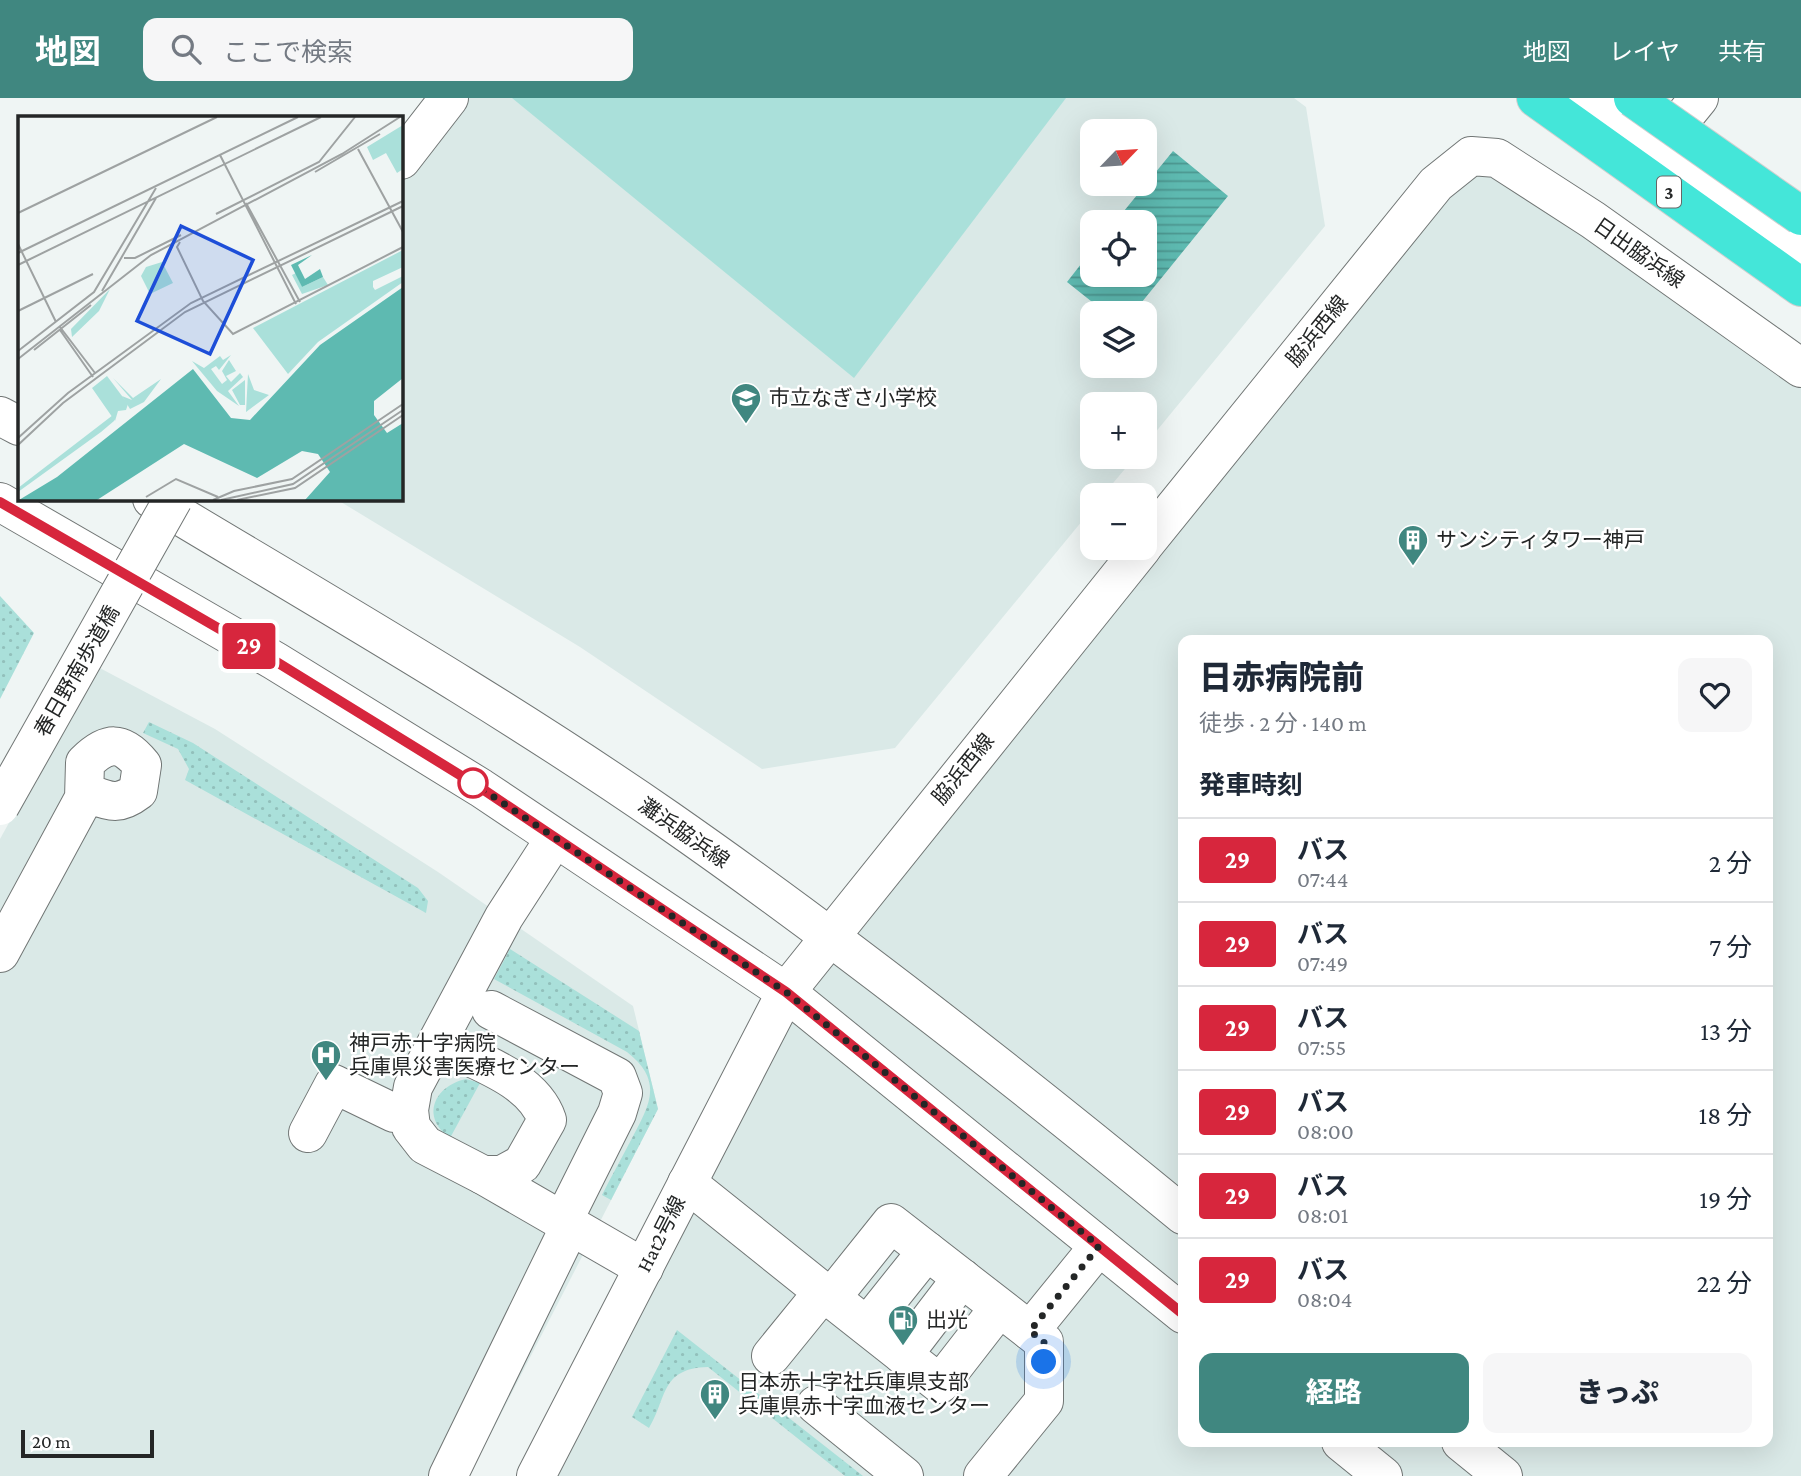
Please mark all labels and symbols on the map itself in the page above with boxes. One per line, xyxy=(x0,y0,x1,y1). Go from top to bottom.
inset map xyxy=(18,116,402,500)
north arrow xyxy=(1080,119,1157,196)
road number: 3 xyxy=(1657,176,1681,208)
street label: 日出脇浜線 xyxy=(1589,213,1689,293)
street label: 脇浜西線 xyxy=(1281,291,1353,371)
school or university icon: 市立なぎさ小学校 xyxy=(729,381,763,425)
place label: 市立なぎさ小学校 xyxy=(769,386,937,410)
building icon: サンシティタワー神戸 xyxy=(1396,523,1430,567)
place label: サンシティタワー神戸 xyxy=(1436,528,1645,552)
street label: 春日野南歩道橋 xyxy=(30,601,124,741)
line badge: 29 xyxy=(218,623,280,669)
street label: 脇浜西線 xyxy=(927,729,999,809)
unlabelled marker xyxy=(458,768,488,798)
street label: 灘浜脇浜線 xyxy=(634,793,734,873)
place label: 神戸赤十字病院 兵庫県災害医療センター xyxy=(349,1031,580,1079)
hospital icon: 神戸赤十字病院 兵庫県災害医療センター xyxy=(309,1038,343,1082)
street label: Hat2号線 xyxy=(632,1192,690,1276)
fuel station icon: 出光 xyxy=(886,1303,920,1347)
place label: 出光 xyxy=(926,1308,968,1332)
your location xyxy=(1026,1344,1061,1379)
place label: 日本赤十字社兵庫県支部 兵庫県赤十字血液センター xyxy=(738,1370,990,1418)
building icon: 日本赤十字社兵庫県支部 兵庫県赤十字血液センター xyxy=(698,1377,732,1421)
scale bar xyxy=(21,1427,154,1459)

